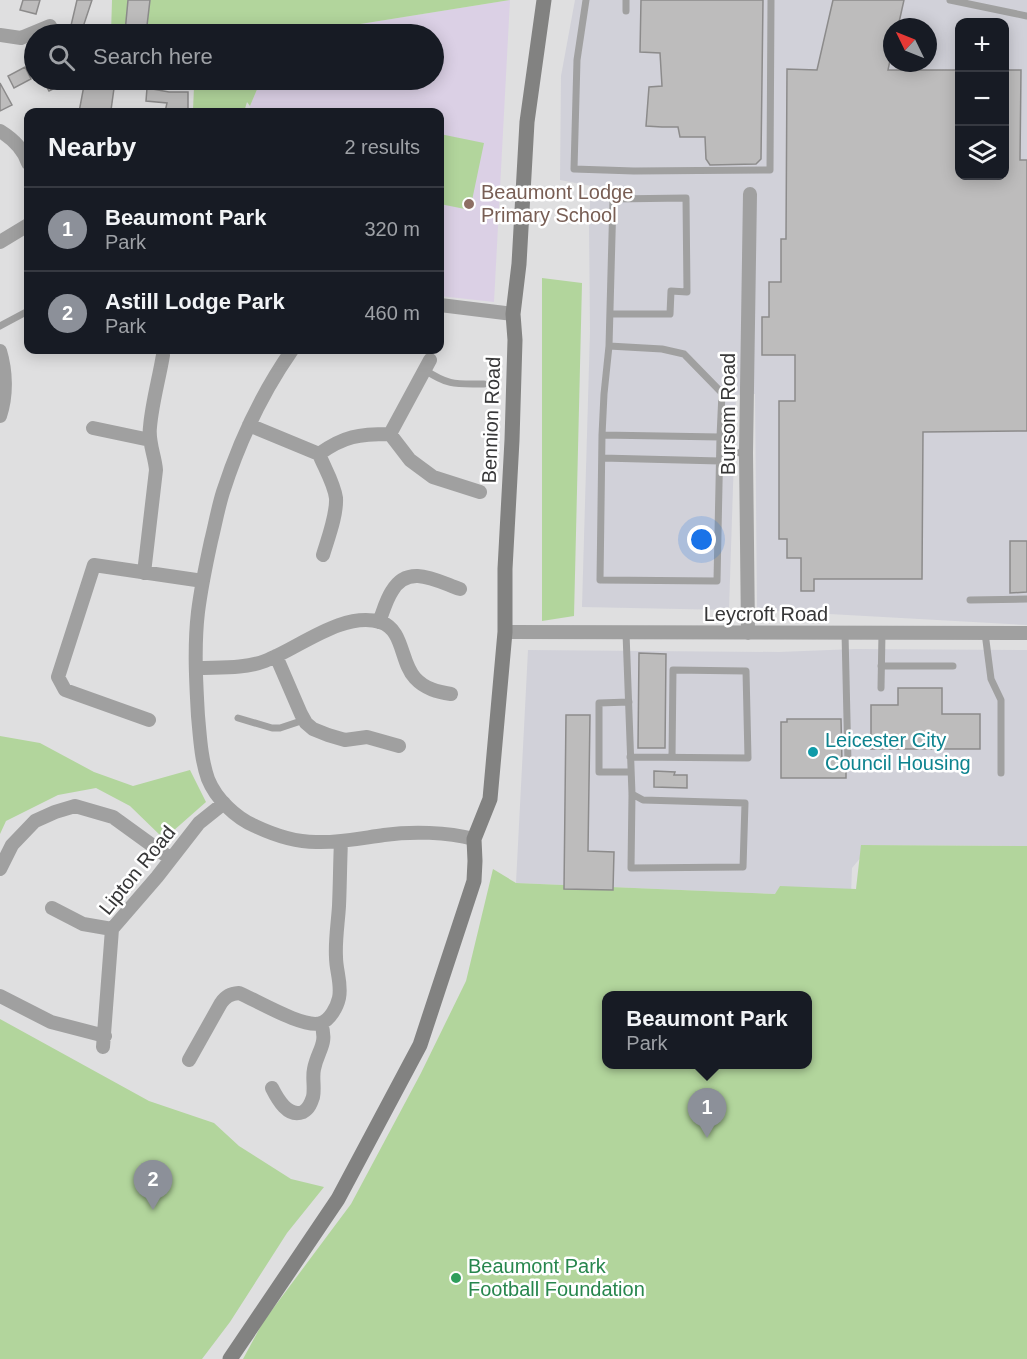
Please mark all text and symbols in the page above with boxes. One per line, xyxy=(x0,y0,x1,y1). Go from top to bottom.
north arrow xyxy=(883,18,937,72)
map controls xyxy=(955,18,1009,180)
button: + xyxy=(955,18,1009,72)
search box xyxy=(24,24,444,90)
icon: search xyxy=(45,41,78,74)
text: Search here xyxy=(93,44,213,69)
button: − xyxy=(955,72,1009,126)
button: layers xyxy=(955,126,1009,180)
text: Nearby xyxy=(48,132,136,162)
text: 2 results xyxy=(344,136,420,158)
place label: Beaumont Lodge Primary School xyxy=(481,181,633,226)
marker: Beaumont Lodge Primary School xyxy=(462,197,476,211)
text: Beaumont Park xyxy=(105,205,266,230)
text: 1 xyxy=(62,218,73,240)
text: 320 m xyxy=(364,218,420,240)
text: Park xyxy=(105,231,146,253)
text: Astill Lodge Park xyxy=(105,289,285,314)
text: 2 xyxy=(62,302,73,324)
text: 460 m xyxy=(364,302,420,324)
text: Park xyxy=(105,315,146,337)
street label: Bursom Road xyxy=(717,353,739,475)
street label: Bennion Road xyxy=(478,356,504,484)
your location xyxy=(687,525,716,554)
street label: Leycroft Road xyxy=(704,603,828,625)
place label: Leicester City Council Housing xyxy=(825,729,971,774)
marker: Leicester City Council Housing xyxy=(806,745,820,759)
street label: Lipton Road xyxy=(95,821,179,919)
popup xyxy=(602,991,812,1069)
text: Beaumont Park xyxy=(626,1006,788,1031)
text: Park xyxy=(626,1032,667,1054)
pin: 1 xyxy=(688,1088,726,1138)
pin: 2 xyxy=(134,1160,172,1210)
place label: Beaumont Park Football Foundation xyxy=(468,1255,645,1300)
marker: Beaumont Park Football Foundation xyxy=(449,1271,463,1285)

